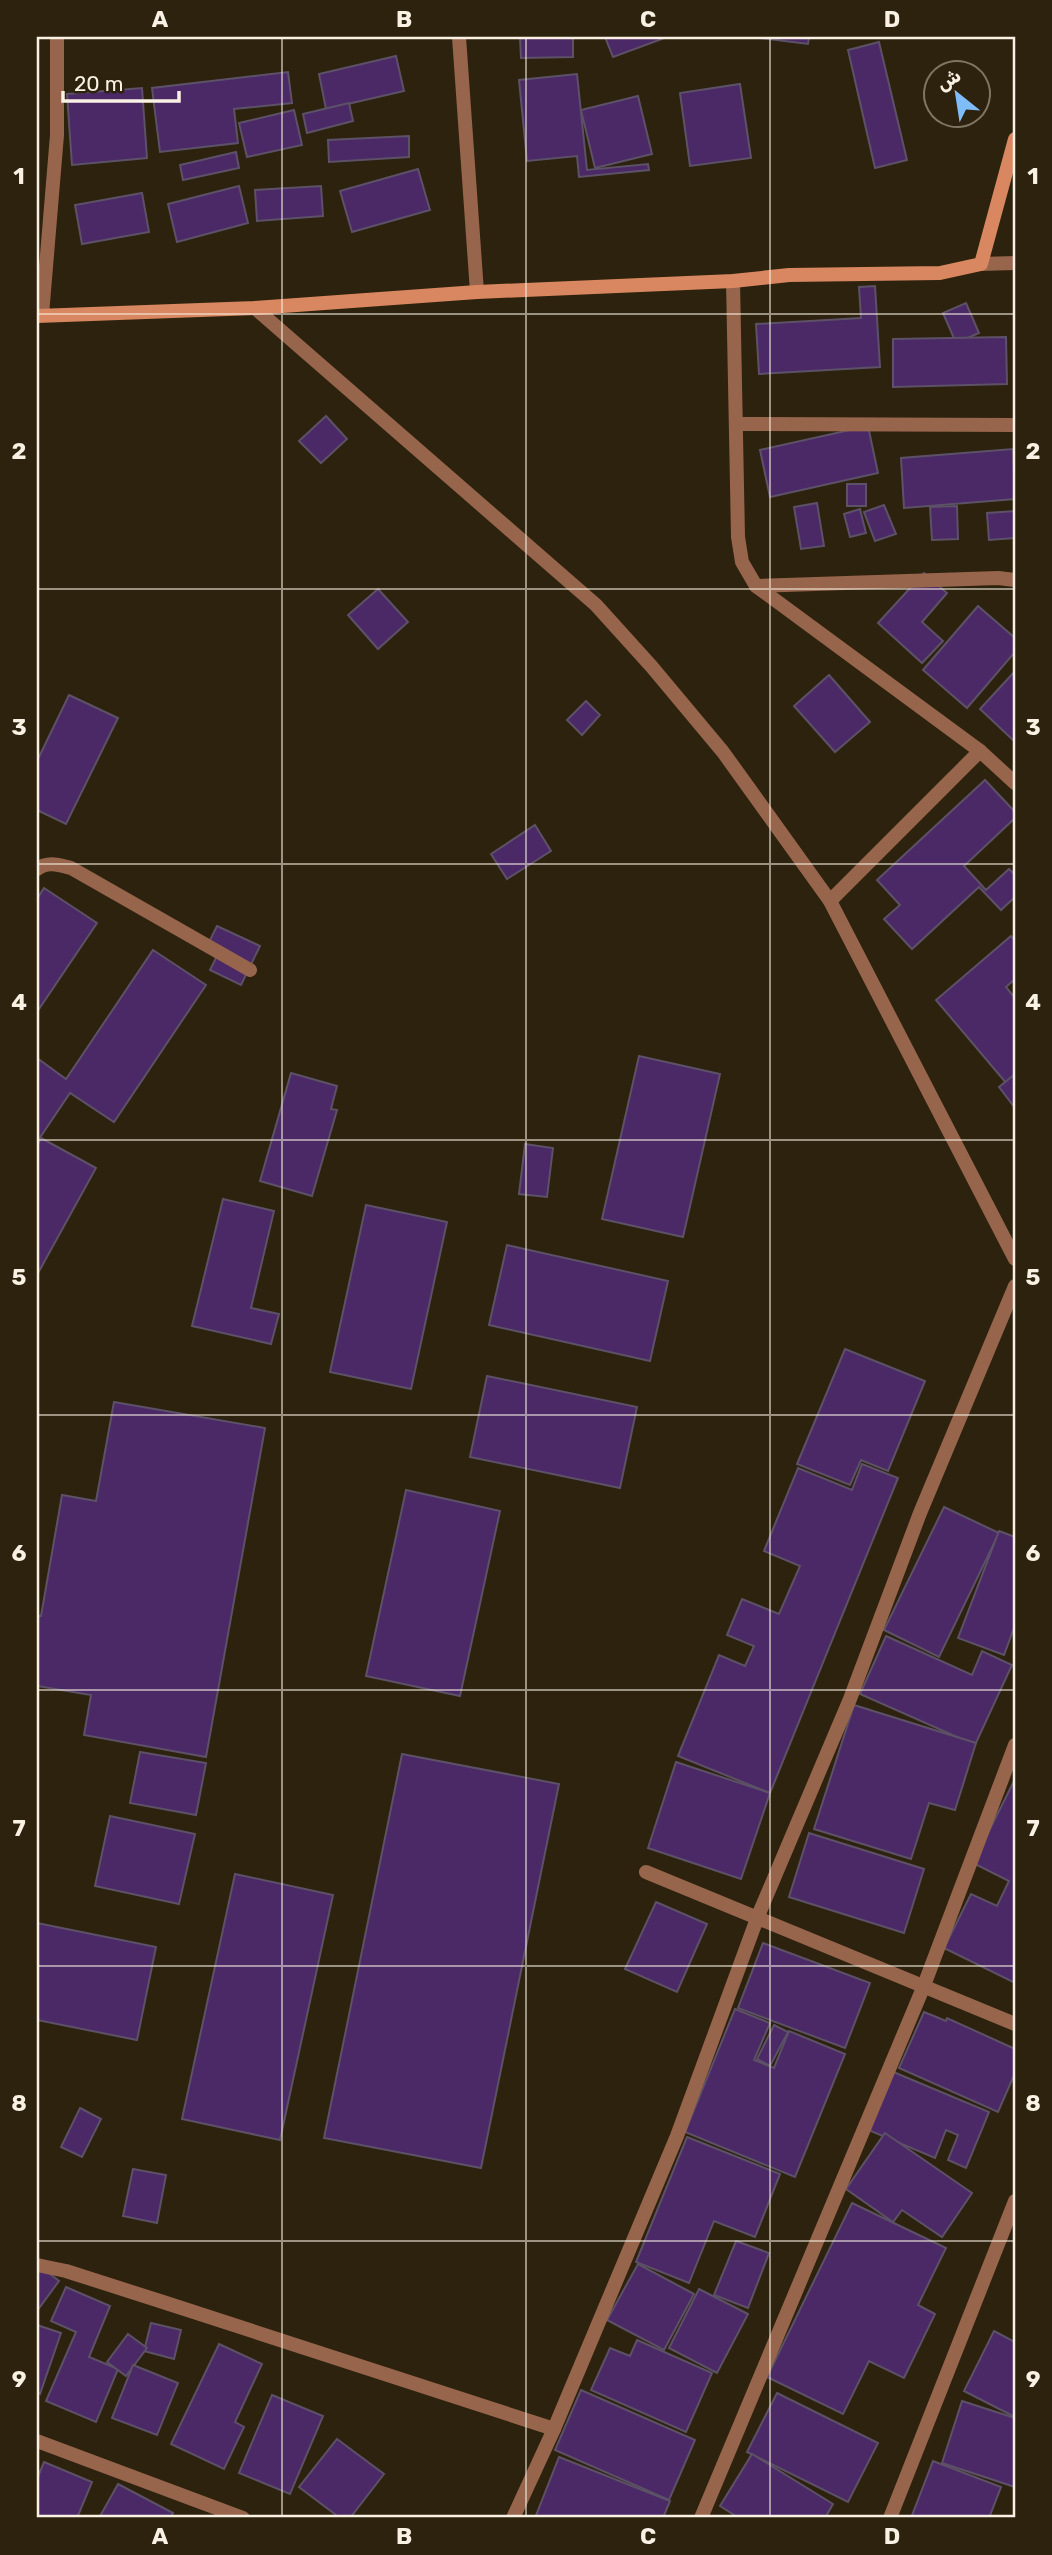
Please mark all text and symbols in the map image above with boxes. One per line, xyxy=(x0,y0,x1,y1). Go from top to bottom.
text: A xyxy=(152,5,169,33)
text: B xyxy=(396,5,412,33)
text: C xyxy=(640,5,656,33)
text: D xyxy=(884,5,900,33)
scale bar xyxy=(63,60,178,104)
north arrow xyxy=(922,60,992,130)
text: ش xyxy=(933,64,965,96)
text: 20 m xyxy=(74,71,123,96)
text: 1 xyxy=(13,162,25,190)
text: 1 xyxy=(1027,162,1039,190)
text: 2 xyxy=(12,437,26,465)
text: 2 xyxy=(1026,437,1040,465)
text: 3 xyxy=(11,713,27,741)
text: 3 xyxy=(1025,713,1041,741)
text: 4 xyxy=(11,988,27,1016)
text: 4 xyxy=(1025,988,1041,1016)
text: 5 xyxy=(12,1263,27,1291)
text: 5 xyxy=(1026,1263,1041,1291)
text: 6 xyxy=(12,1539,27,1567)
text: 6 xyxy=(1026,1539,1041,1567)
text: 7 xyxy=(12,1814,26,1842)
text: 7 xyxy=(1026,1814,1040,1842)
text: 8 xyxy=(11,2089,27,2117)
text: 8 xyxy=(1025,2089,1041,2117)
text: 9 xyxy=(12,2365,26,2393)
text: 9 xyxy=(1026,2365,1040,2393)
text: A xyxy=(152,2522,169,2550)
text: B xyxy=(396,2522,412,2550)
text: C xyxy=(640,2522,656,2550)
text: D xyxy=(884,2522,900,2550)

